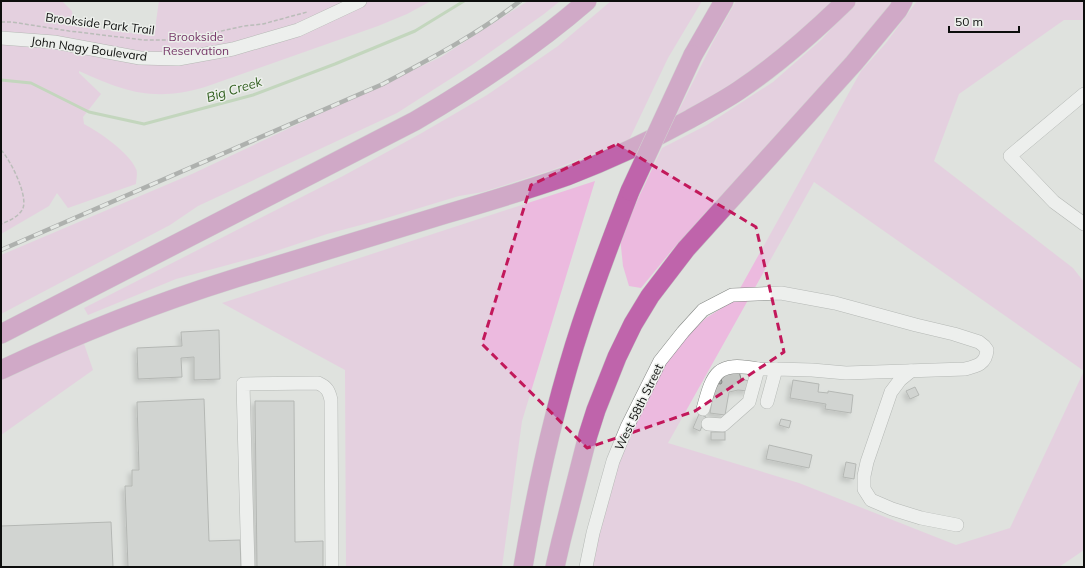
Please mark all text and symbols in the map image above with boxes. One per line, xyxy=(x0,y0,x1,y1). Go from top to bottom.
scale bar xyxy=(949,8,1019,34)
street label: Brookside Park Trail xyxy=(45,9,155,38)
text: 50 m xyxy=(955,14,983,29)
park label: Brookside Reservation xyxy=(163,29,229,58)
street label: John Nagy Boulevard xyxy=(30,33,148,64)
water label: Big Creek xyxy=(204,73,264,105)
street label: West 58th Street xyxy=(611,361,666,452)

